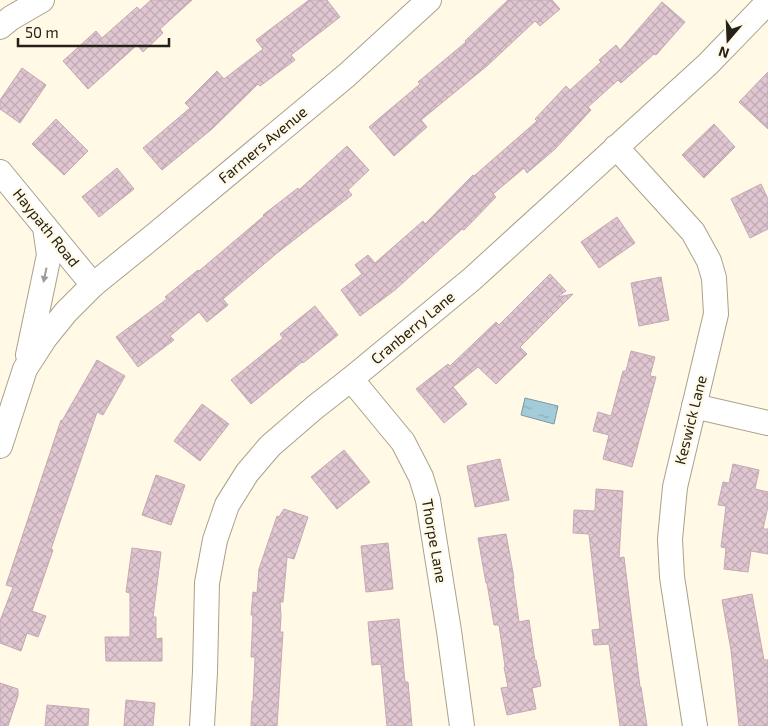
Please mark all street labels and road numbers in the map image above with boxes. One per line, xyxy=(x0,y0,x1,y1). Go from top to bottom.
street label: Farmers Avenue xyxy=(214,102,310,187)
street label: Haypath Road xyxy=(10,185,84,270)
street label: Cranberry Lane xyxy=(367,287,458,367)
street label: Keswick Lane xyxy=(670,373,710,466)
street label: Thorpe Lane xyxy=(419,498,451,584)

